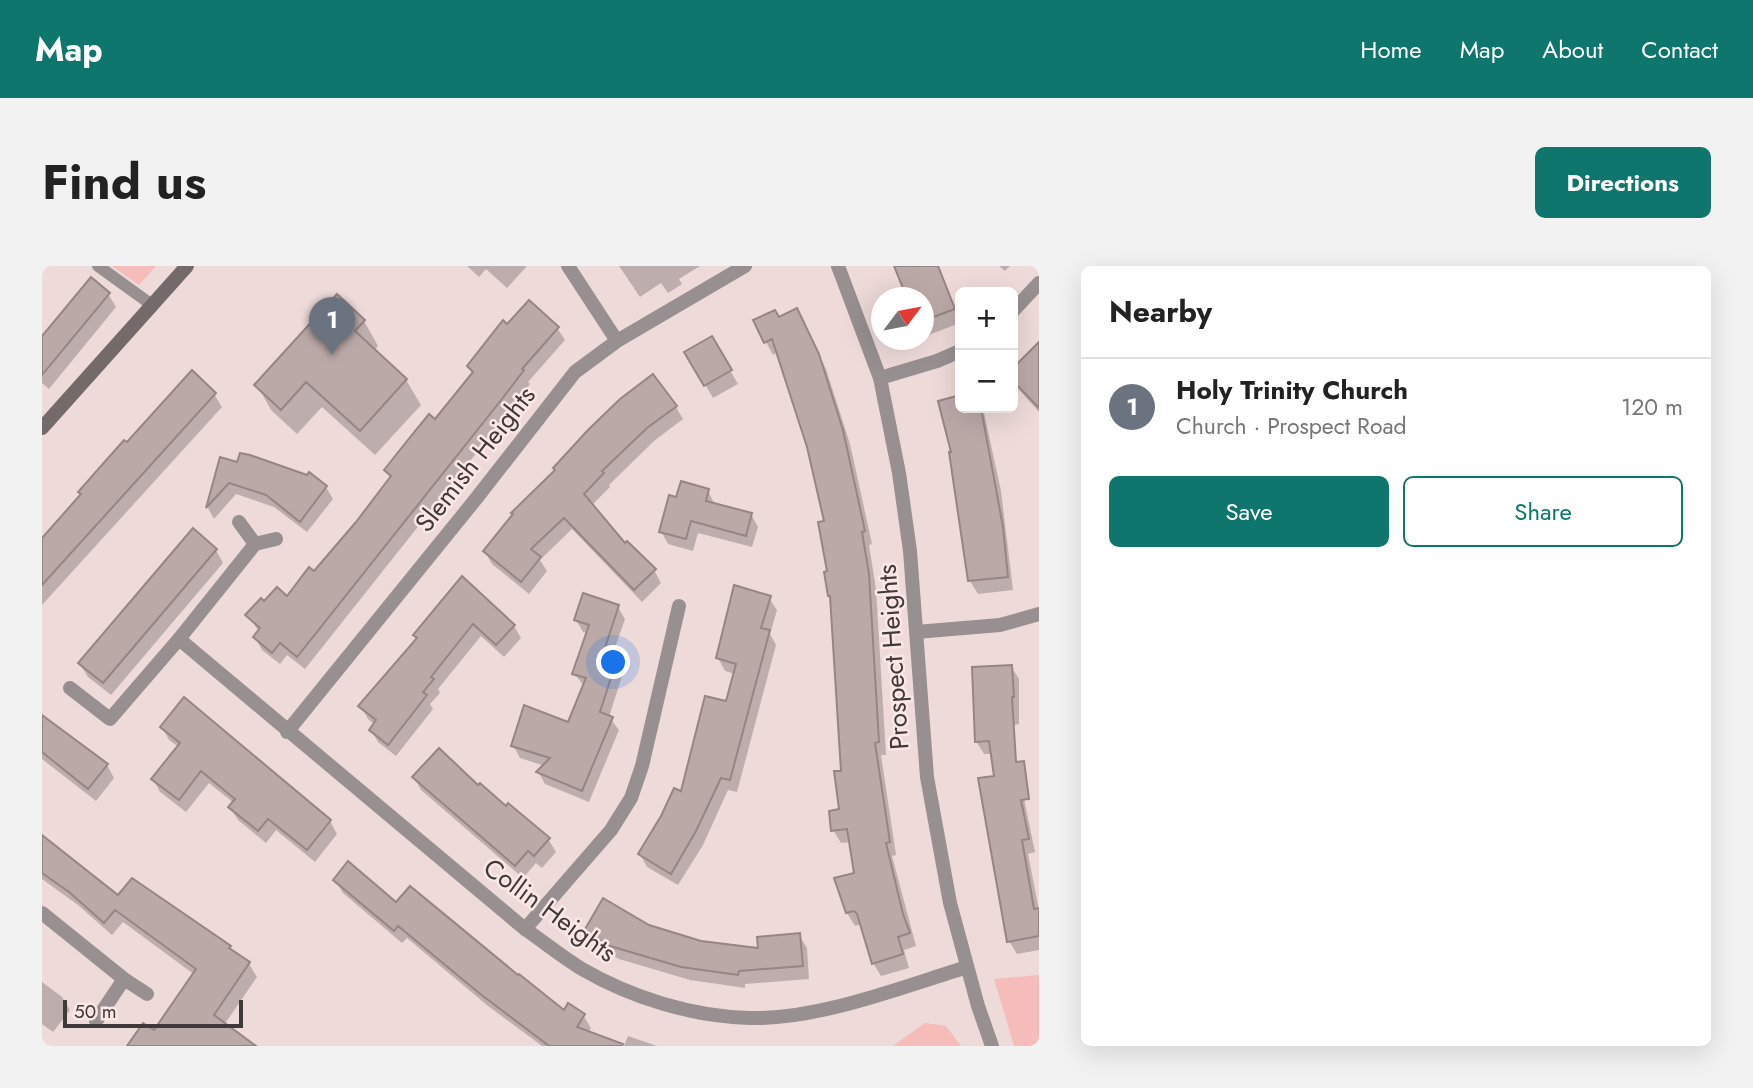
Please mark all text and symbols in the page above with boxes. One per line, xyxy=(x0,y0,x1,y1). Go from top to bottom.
text: Map xyxy=(35,26,103,73)
text: Home xyxy=(1360,32,1422,67)
text: Map xyxy=(1460,32,1504,67)
text: About xyxy=(1542,32,1603,67)
text: Contact xyxy=(1641,32,1718,67)
text: Find us xyxy=(42,147,206,217)
button: Directions xyxy=(1535,147,1711,218)
north arrow xyxy=(871,287,934,350)
map controls xyxy=(955,287,1018,413)
button: + xyxy=(955,287,1018,350)
text: Nearby xyxy=(1109,290,1212,333)
pin: 1 xyxy=(309,297,355,355)
button: − xyxy=(955,350,1018,413)
text: Holy Trinity Church xyxy=(1176,371,1408,409)
street label: Slemish Heights xyxy=(406,378,544,540)
text: 1 xyxy=(1126,390,1138,424)
text: 120 m xyxy=(1621,390,1683,424)
text: Church · Prospect Road xyxy=(1176,409,1407,443)
button: Save xyxy=(1109,476,1389,547)
button: Share xyxy=(1403,476,1683,547)
street label: Prospect Heights xyxy=(868,563,918,751)
your location xyxy=(596,645,630,679)
street label: Collin Heights xyxy=(476,849,624,971)
scale bar xyxy=(63,997,243,1029)
text: 50 m xyxy=(74,998,117,1025)

